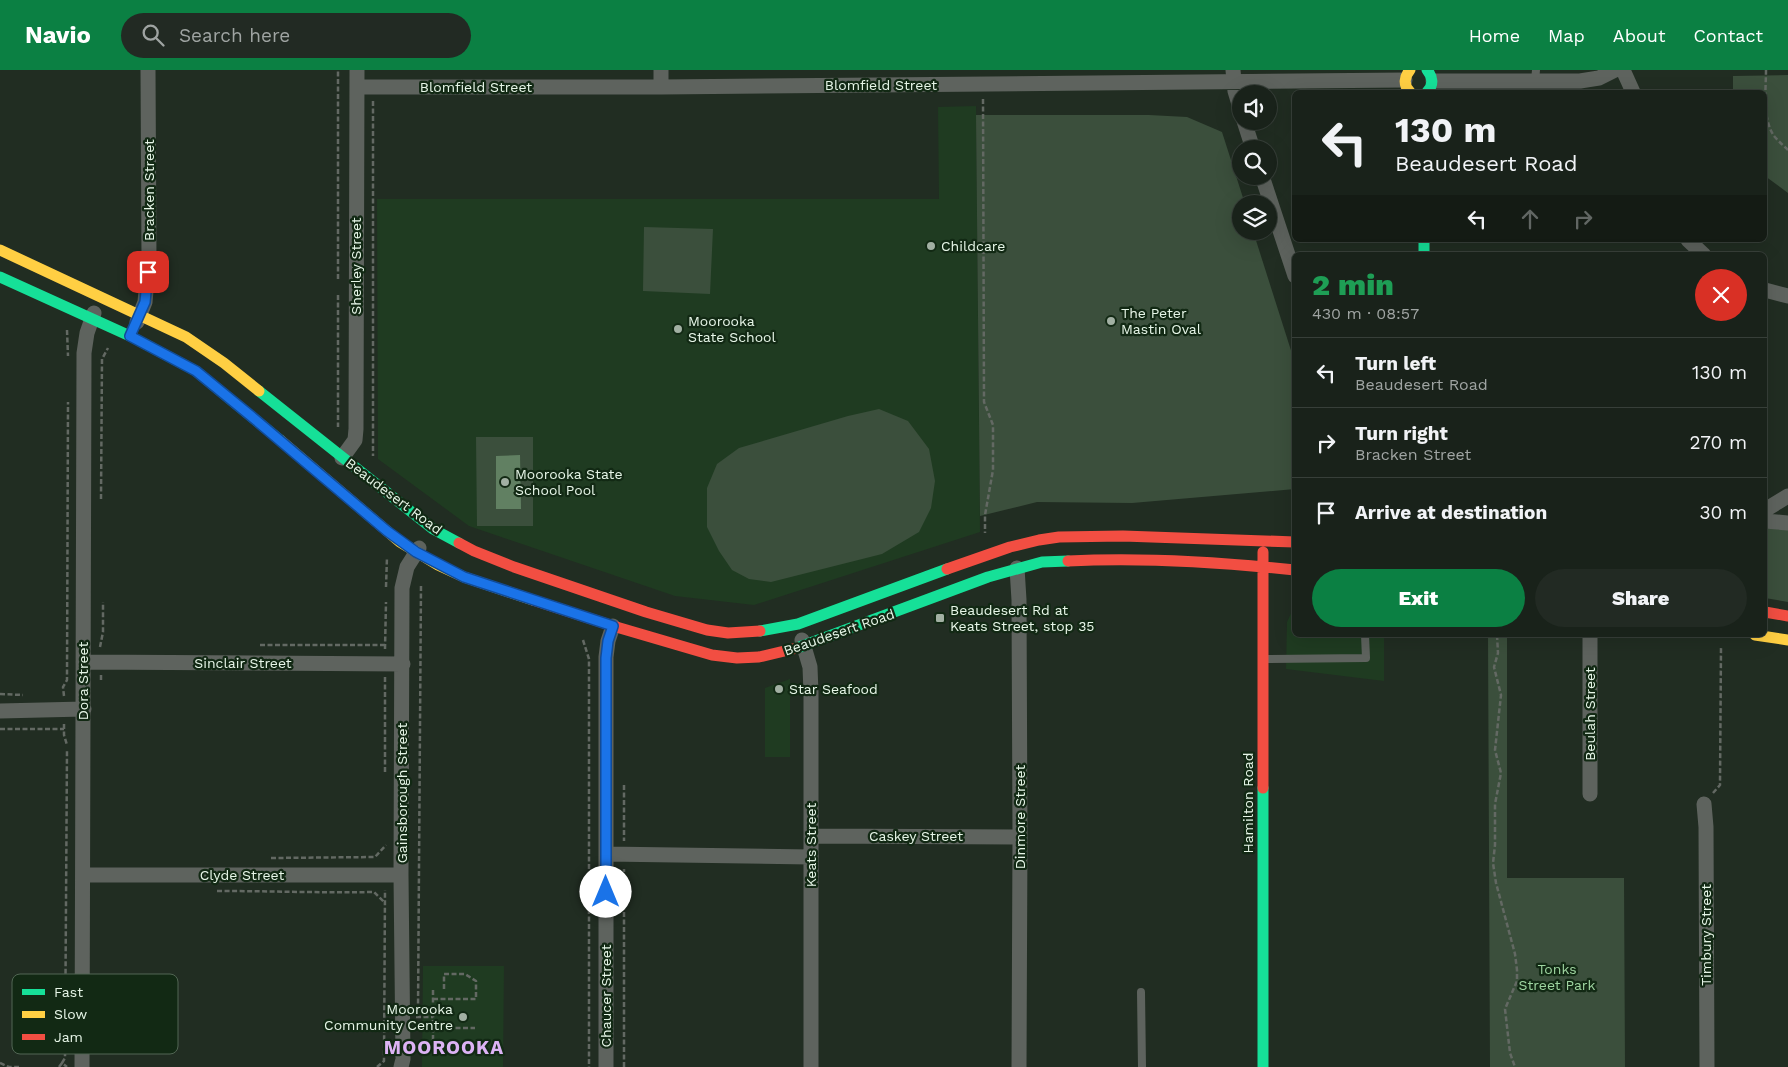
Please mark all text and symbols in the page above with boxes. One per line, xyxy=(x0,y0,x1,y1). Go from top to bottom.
search box xyxy=(121,13,471,58)
text: Navio xyxy=(25,21,91,49)
icon: search xyxy=(139,21,167,49)
text: Search here xyxy=(179,24,290,47)
text: Home xyxy=(1469,25,1520,46)
text: Map xyxy=(1548,25,1585,46)
text: About xyxy=(1613,25,1665,46)
text: Contact xyxy=(1693,25,1763,46)
street label: Blomfield Street xyxy=(825,77,937,93)
street label: Blomfield Street xyxy=(420,79,532,95)
map controls xyxy=(1232,85,1277,240)
button: sound xyxy=(1232,85,1277,130)
text: 130 m xyxy=(1395,109,1496,151)
icon: left xyxy=(1312,110,1377,175)
street label: Bracken Street xyxy=(141,139,157,241)
button: search xyxy=(1232,140,1277,185)
text: Beaudesert Road xyxy=(1395,151,1578,176)
button: layers xyxy=(1232,195,1277,240)
icon: left xyxy=(1463,205,1491,233)
icon: ahead xyxy=(1516,205,1544,233)
icon: right xyxy=(1569,205,1597,233)
street label: Sherley Street xyxy=(348,217,364,315)
place label: Childcare xyxy=(941,238,1005,254)
marker: Childcare xyxy=(925,240,937,252)
pin xyxy=(127,251,169,293)
icon: arrive xyxy=(134,258,162,286)
text: 2 min xyxy=(1312,267,1394,302)
button: close xyxy=(1695,269,1747,321)
text: 430 m · 08:57 xyxy=(1312,304,1419,323)
place label: The Peter Mastin Oval xyxy=(1121,305,1202,337)
place label: Moorooka State School xyxy=(688,313,776,345)
marker: The Peter Mastin Oval xyxy=(1105,315,1117,327)
marker: Moorooka State School xyxy=(672,323,684,335)
text: Turn left xyxy=(1355,352,1436,375)
icon: left xyxy=(1312,359,1340,387)
text: 130 m xyxy=(1692,361,1747,384)
text: Beaudesert Road xyxy=(1355,375,1488,394)
text: Turn right xyxy=(1355,422,1448,445)
icon: right xyxy=(1312,429,1340,457)
text: 270 m xyxy=(1690,431,1747,454)
text: Bracken Street xyxy=(1355,445,1471,464)
street label: Beaudesert Road xyxy=(343,455,445,537)
place label: Moorooka State School Pool xyxy=(515,466,623,498)
marker: Moorooka State School Pool xyxy=(499,476,511,488)
icon: arrive xyxy=(1312,499,1340,527)
text: Arrive at destination xyxy=(1355,501,1547,524)
text: 30 m xyxy=(1700,501,1747,524)
button: Exit xyxy=(1312,569,1525,627)
button: Share xyxy=(1535,569,1747,627)
place label: Beaudesert Rd at Keats Street, stop 35 xyxy=(950,602,1094,634)
street label: Beaudesert Road xyxy=(781,606,897,658)
marker: Beaudesert Rd at Keats Street, stop 35 xyxy=(934,612,946,624)
street label: Dora Street xyxy=(75,642,91,720)
street label: Sinclair Street xyxy=(194,655,292,671)
street label: Beulah Street xyxy=(1582,667,1598,761)
place label: Star Seafood xyxy=(789,681,878,697)
marker: Star Seafood xyxy=(773,683,785,695)
street label: Gainsborough Street xyxy=(394,723,410,863)
street label: Hamilton Road xyxy=(1240,752,1256,854)
street label: Dinmore Street xyxy=(1012,765,1028,869)
street label: Keats Street xyxy=(803,803,819,887)
street label: Caskey Street xyxy=(869,828,963,844)
position arrow xyxy=(579,865,631,917)
street label: Clyde Street xyxy=(200,867,284,883)
street label: Timbury Street xyxy=(1698,884,1714,986)
street label: Chaucer Street xyxy=(598,944,614,1048)
park label: Tonks Street Park xyxy=(1518,961,1596,993)
legend xyxy=(12,974,178,1054)
text: Fast xyxy=(54,984,83,1000)
place label: Moorooka Community Centre xyxy=(324,1001,453,1033)
text: Slow xyxy=(54,1006,87,1022)
marker: Moorooka Community Centre xyxy=(457,1011,469,1023)
text: Jam xyxy=(54,1029,83,1045)
district label: MOOROOKA xyxy=(384,1036,504,1059)

